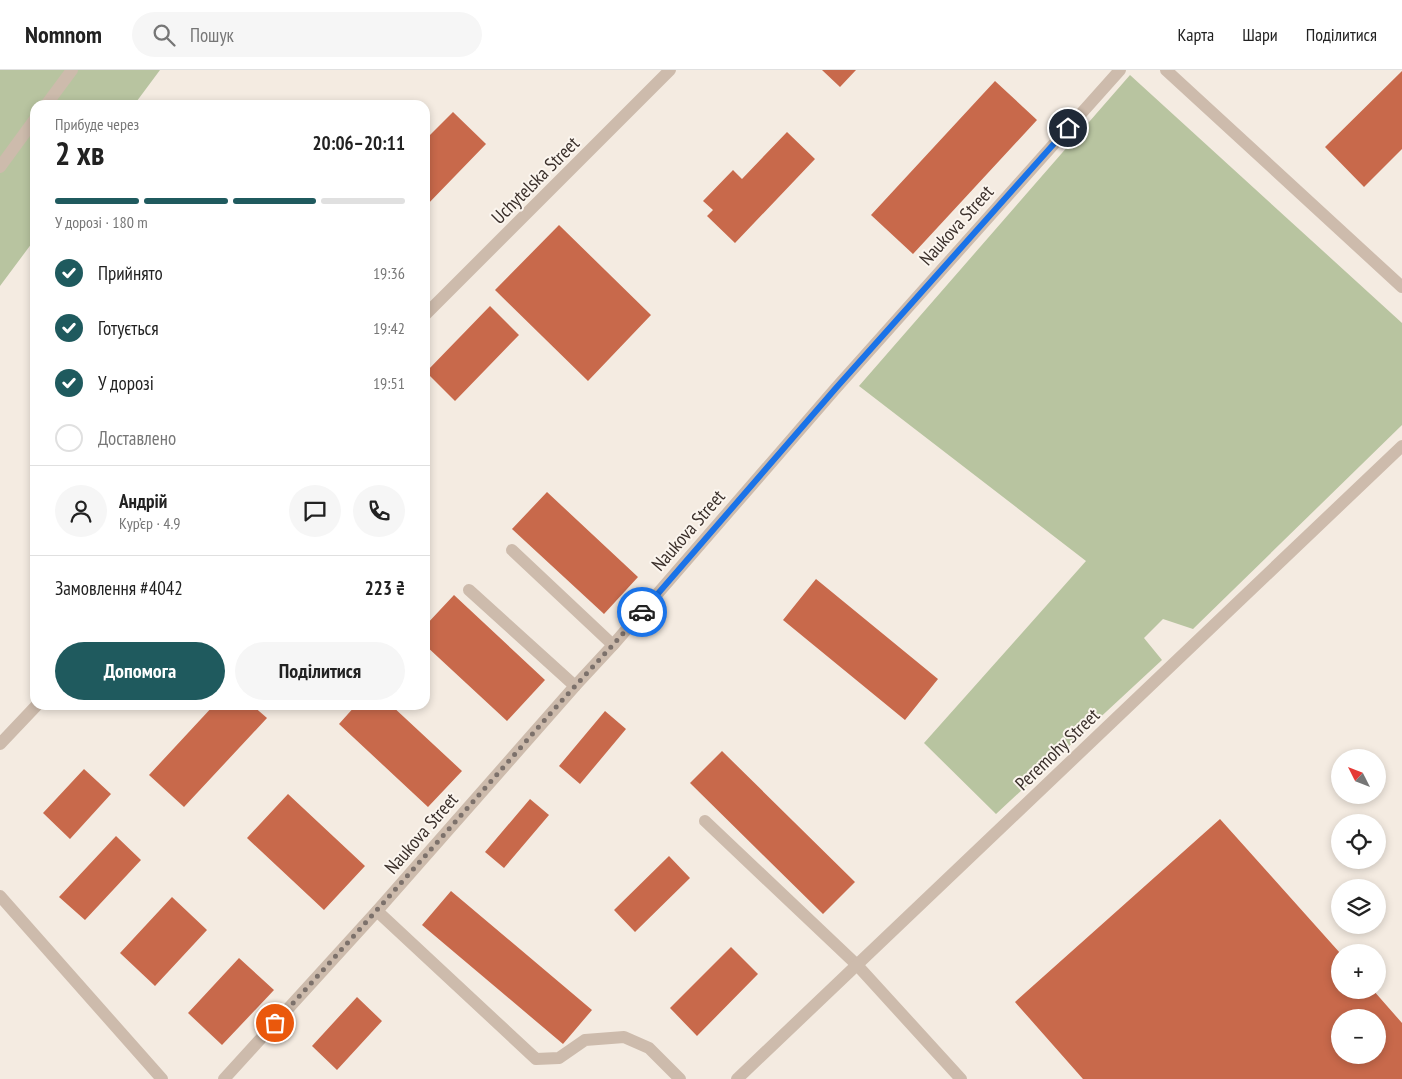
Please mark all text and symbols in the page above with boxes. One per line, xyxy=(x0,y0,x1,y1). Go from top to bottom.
search box xyxy=(132,12,482,57)
text: Nomnom xyxy=(25,19,102,50)
icon: search xyxy=(150,21,178,49)
text: Пошук xyxy=(190,23,234,47)
text: Карта xyxy=(1178,23,1214,46)
text: Шари xyxy=(1242,23,1278,46)
text: Поділитися xyxy=(1306,23,1377,46)
pin xyxy=(1047,107,1089,149)
text: Прибуде через xyxy=(55,114,139,134)
icon: home xyxy=(1054,114,1082,142)
text: 20:06–20:11 xyxy=(312,131,405,155)
street label: Uchytelska Street xyxy=(486,131,584,229)
text: 2 хв xyxy=(55,132,104,174)
street label: Naukova Street xyxy=(914,179,999,270)
text: У дорозі · 180 m xyxy=(55,212,148,232)
icon: check xyxy=(55,259,83,287)
text: Прийнято xyxy=(98,261,163,285)
text: 19:36 xyxy=(373,263,405,283)
icon: check xyxy=(55,314,83,342)
text: Готується xyxy=(98,316,159,340)
text: 19:42 xyxy=(373,318,405,338)
icon: check xyxy=(55,369,83,397)
text: У дорозі xyxy=(98,371,154,395)
text: 19:51 xyxy=(373,373,405,393)
text: Доставлено xyxy=(98,426,176,450)
street label: Naukova Street xyxy=(646,484,730,575)
button: person xyxy=(55,485,107,537)
button: chat xyxy=(289,485,341,537)
button: phone xyxy=(353,485,405,537)
text: Андрій xyxy=(119,489,167,513)
text: Кур’єр · 4.9 xyxy=(119,513,180,533)
text: Замовлення #4042 xyxy=(55,576,183,600)
text: 223 ₴ xyxy=(365,576,405,600)
courier xyxy=(617,587,667,637)
icon: car xyxy=(628,598,656,626)
button: Допомога xyxy=(55,642,225,700)
button: Поділитися xyxy=(235,642,405,700)
street label: Peremohy Street xyxy=(1010,702,1105,795)
north arrow xyxy=(1331,749,1386,804)
map controls xyxy=(1331,749,1386,1064)
street label: Naukova Street xyxy=(379,787,463,878)
button: locate xyxy=(1331,814,1386,869)
button: layers xyxy=(1331,879,1386,934)
button: + xyxy=(1331,944,1386,999)
pin xyxy=(254,1002,296,1044)
icon: bag xyxy=(261,1009,289,1037)
button: − xyxy=(1331,1009,1386,1064)

